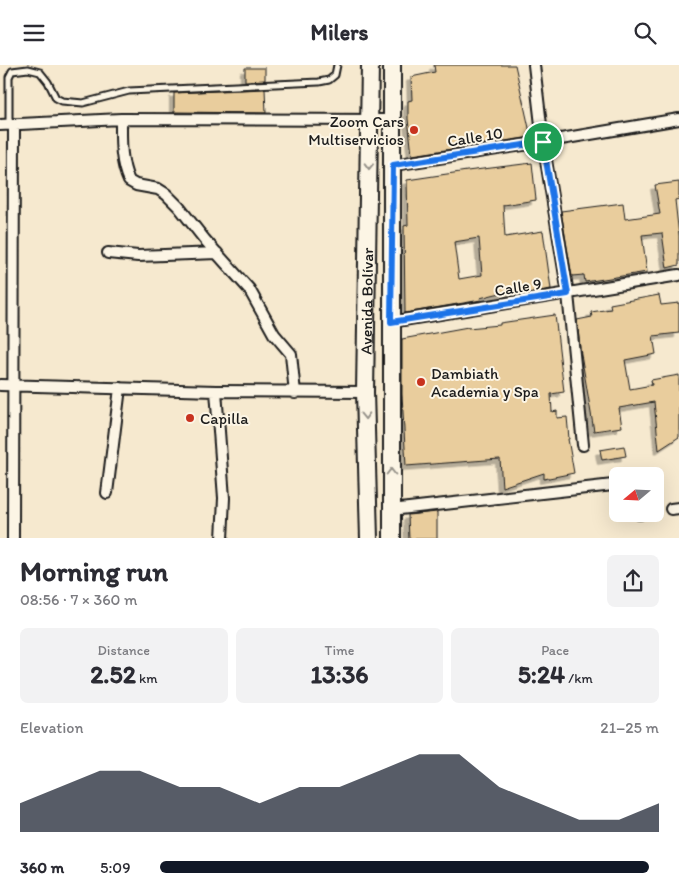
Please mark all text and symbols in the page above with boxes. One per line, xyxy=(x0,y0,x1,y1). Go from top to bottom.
icon: menu xyxy=(20,19,48,47)
text: Milers xyxy=(311,19,368,46)
icon: search xyxy=(631,19,659,47)
place label: Zoom Cars Multiservicios xyxy=(308,112,404,149)
pin xyxy=(522,121,564,163)
street label: Calle 10 xyxy=(446,123,504,151)
marker: Zoom Cars Multiservicios xyxy=(408,124,420,136)
icon: arrive xyxy=(529,128,557,156)
one-way arrow xyxy=(363,162,374,170)
street label: Avenida Bolívar xyxy=(356,247,377,355)
street label: Calle 9 xyxy=(493,274,543,300)
place label: Dambiath Academia y Spa xyxy=(431,364,539,401)
marker: Dambiath Academia y Spa xyxy=(415,376,427,388)
place label: Capilla xyxy=(200,409,249,428)
marker: Capilla xyxy=(184,412,196,424)
one-way arrow xyxy=(360,412,371,420)
north arrow xyxy=(609,467,664,523)
map controls xyxy=(609,467,664,522)
one-way arrow xyxy=(386,468,396,476)
text: Morning run xyxy=(20,554,168,588)
button: share xyxy=(607,555,659,607)
text: 08:56 · 7 × 360 m xyxy=(20,590,138,609)
text: Distance xyxy=(98,642,150,659)
text: Time xyxy=(325,642,354,659)
text: Pace xyxy=(541,642,569,659)
text: 2.52 xyxy=(90,659,136,689)
text: 13:36 xyxy=(310,659,369,689)
text: 5:24 xyxy=(518,659,565,689)
text: km xyxy=(136,670,157,687)
text: /km xyxy=(565,670,593,687)
text: Elevation xyxy=(20,718,84,737)
text: 21–25 m xyxy=(600,718,659,737)
text: 360 m xyxy=(20,858,64,877)
text: 5:09 xyxy=(100,858,131,877)

